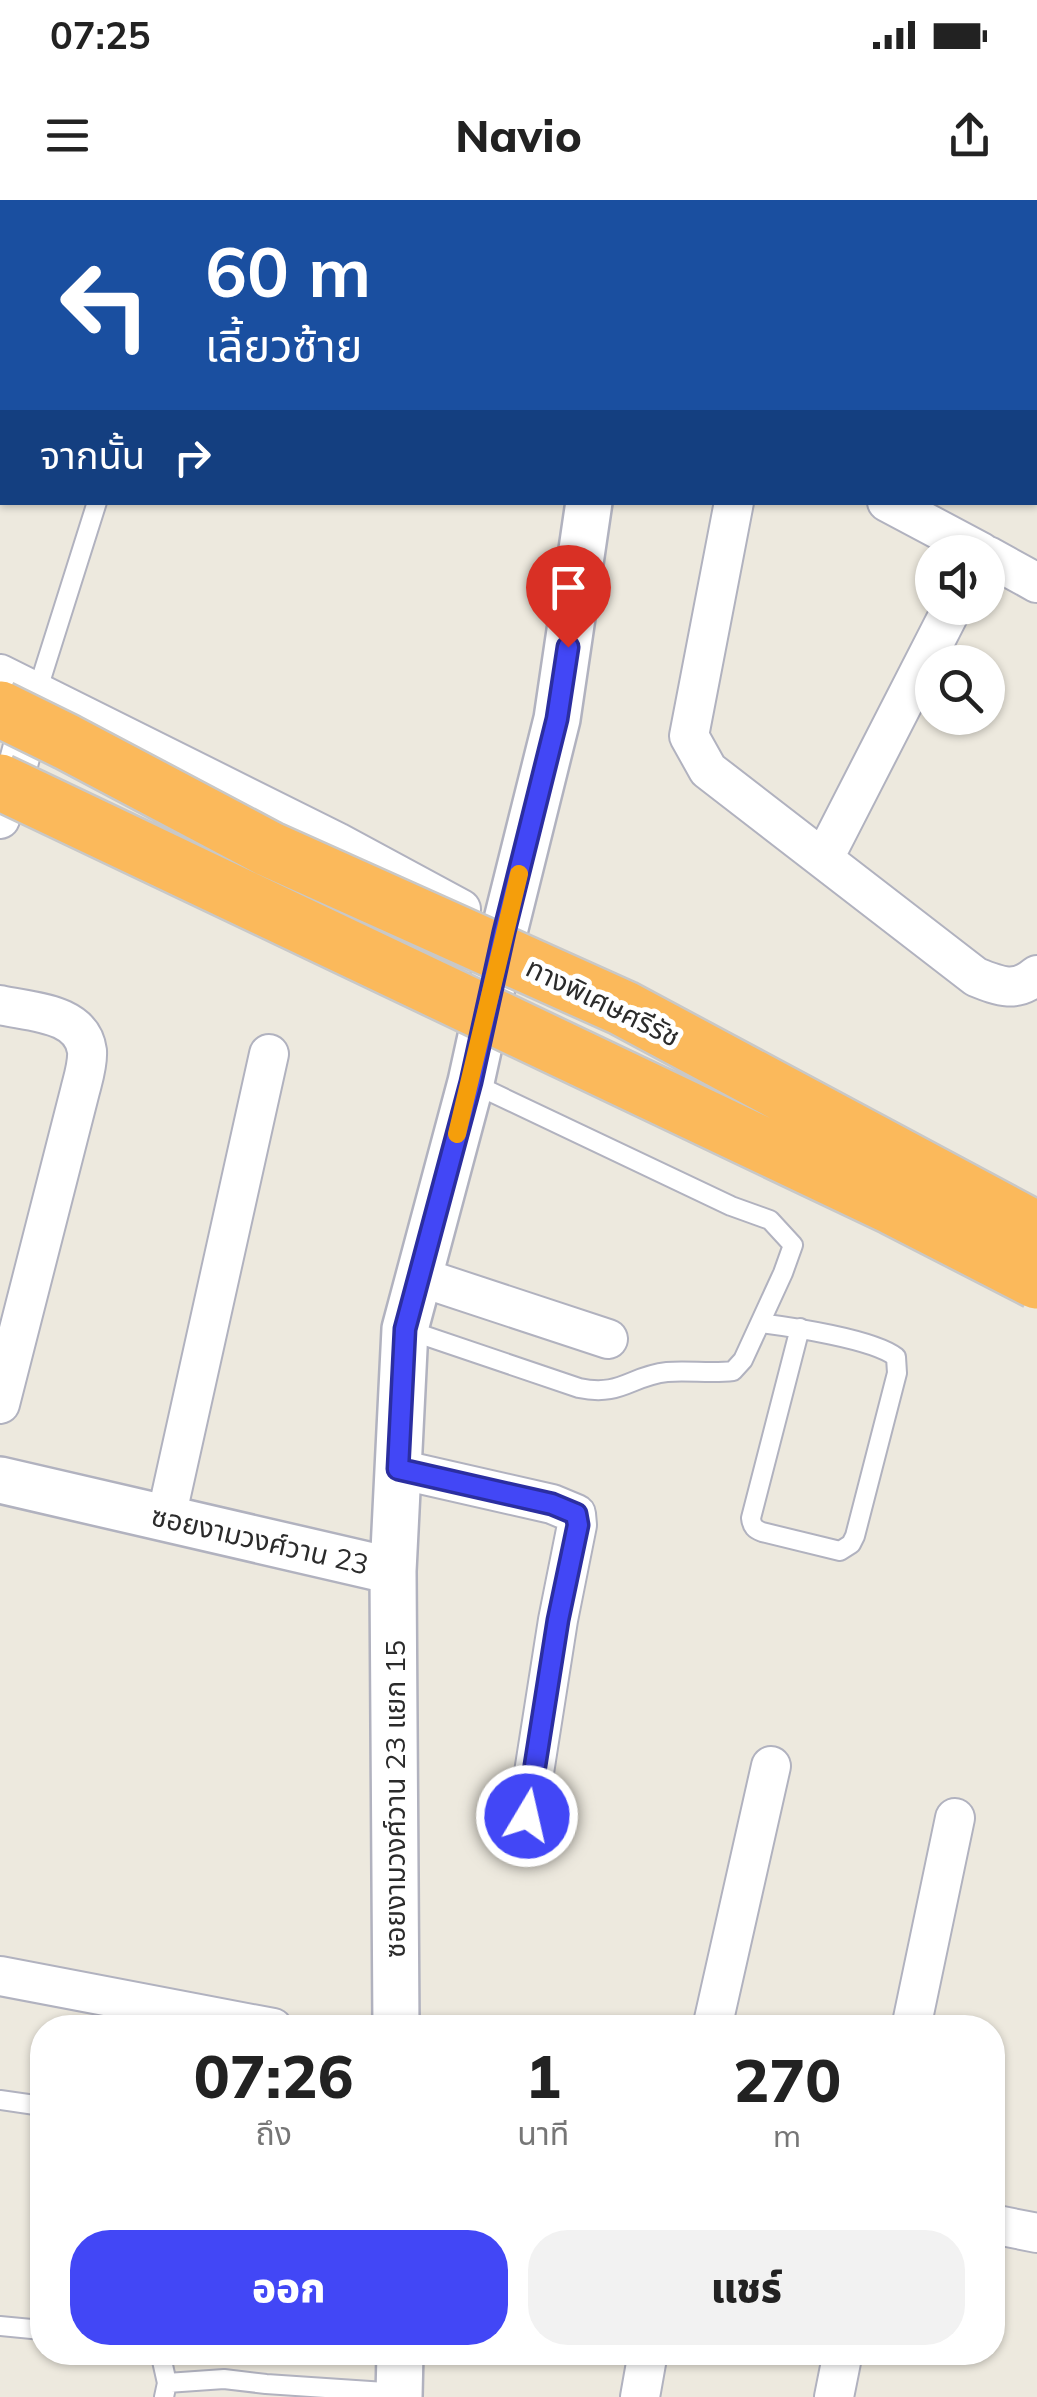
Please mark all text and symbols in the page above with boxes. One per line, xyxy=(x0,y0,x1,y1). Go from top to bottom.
text: 07:25 xyxy=(50,11,151,59)
text: Navio xyxy=(455,107,582,163)
icon: menu xyxy=(40,108,95,163)
icon: share xyxy=(942,108,997,163)
text: 60 m xyxy=(205,227,371,315)
icon: left xyxy=(40,240,170,370)
text: เลี้ยวซ้าย xyxy=(205,317,362,373)
icon: right xyxy=(165,430,220,485)
text: จากนั้น xyxy=(40,431,145,479)
map controls xyxy=(915,535,1005,735)
button: sound xyxy=(915,535,1005,625)
pin xyxy=(526,545,611,648)
icon: arrive xyxy=(541,560,596,615)
button: search xyxy=(915,645,1005,735)
street label: ทางพิเศษศรีรัช xyxy=(521,949,686,1054)
street label: ซอยงามวงศ์วาน 23 xyxy=(148,1498,372,1581)
street label: ซอยงามวงศ์วาน 23 แยก 15 xyxy=(377,1640,412,1958)
position arrow xyxy=(475,1764,579,1868)
text: 07:26 xyxy=(194,2038,353,2113)
text: 1 xyxy=(525,2038,561,2113)
text: 270 xyxy=(733,2042,841,2117)
text: ถึง xyxy=(255,2113,292,2153)
text: นาที xyxy=(517,2113,569,2153)
text: m xyxy=(773,2115,801,2155)
button: ออก xyxy=(70,2230,508,2345)
button: แชร์ xyxy=(528,2230,965,2345)

